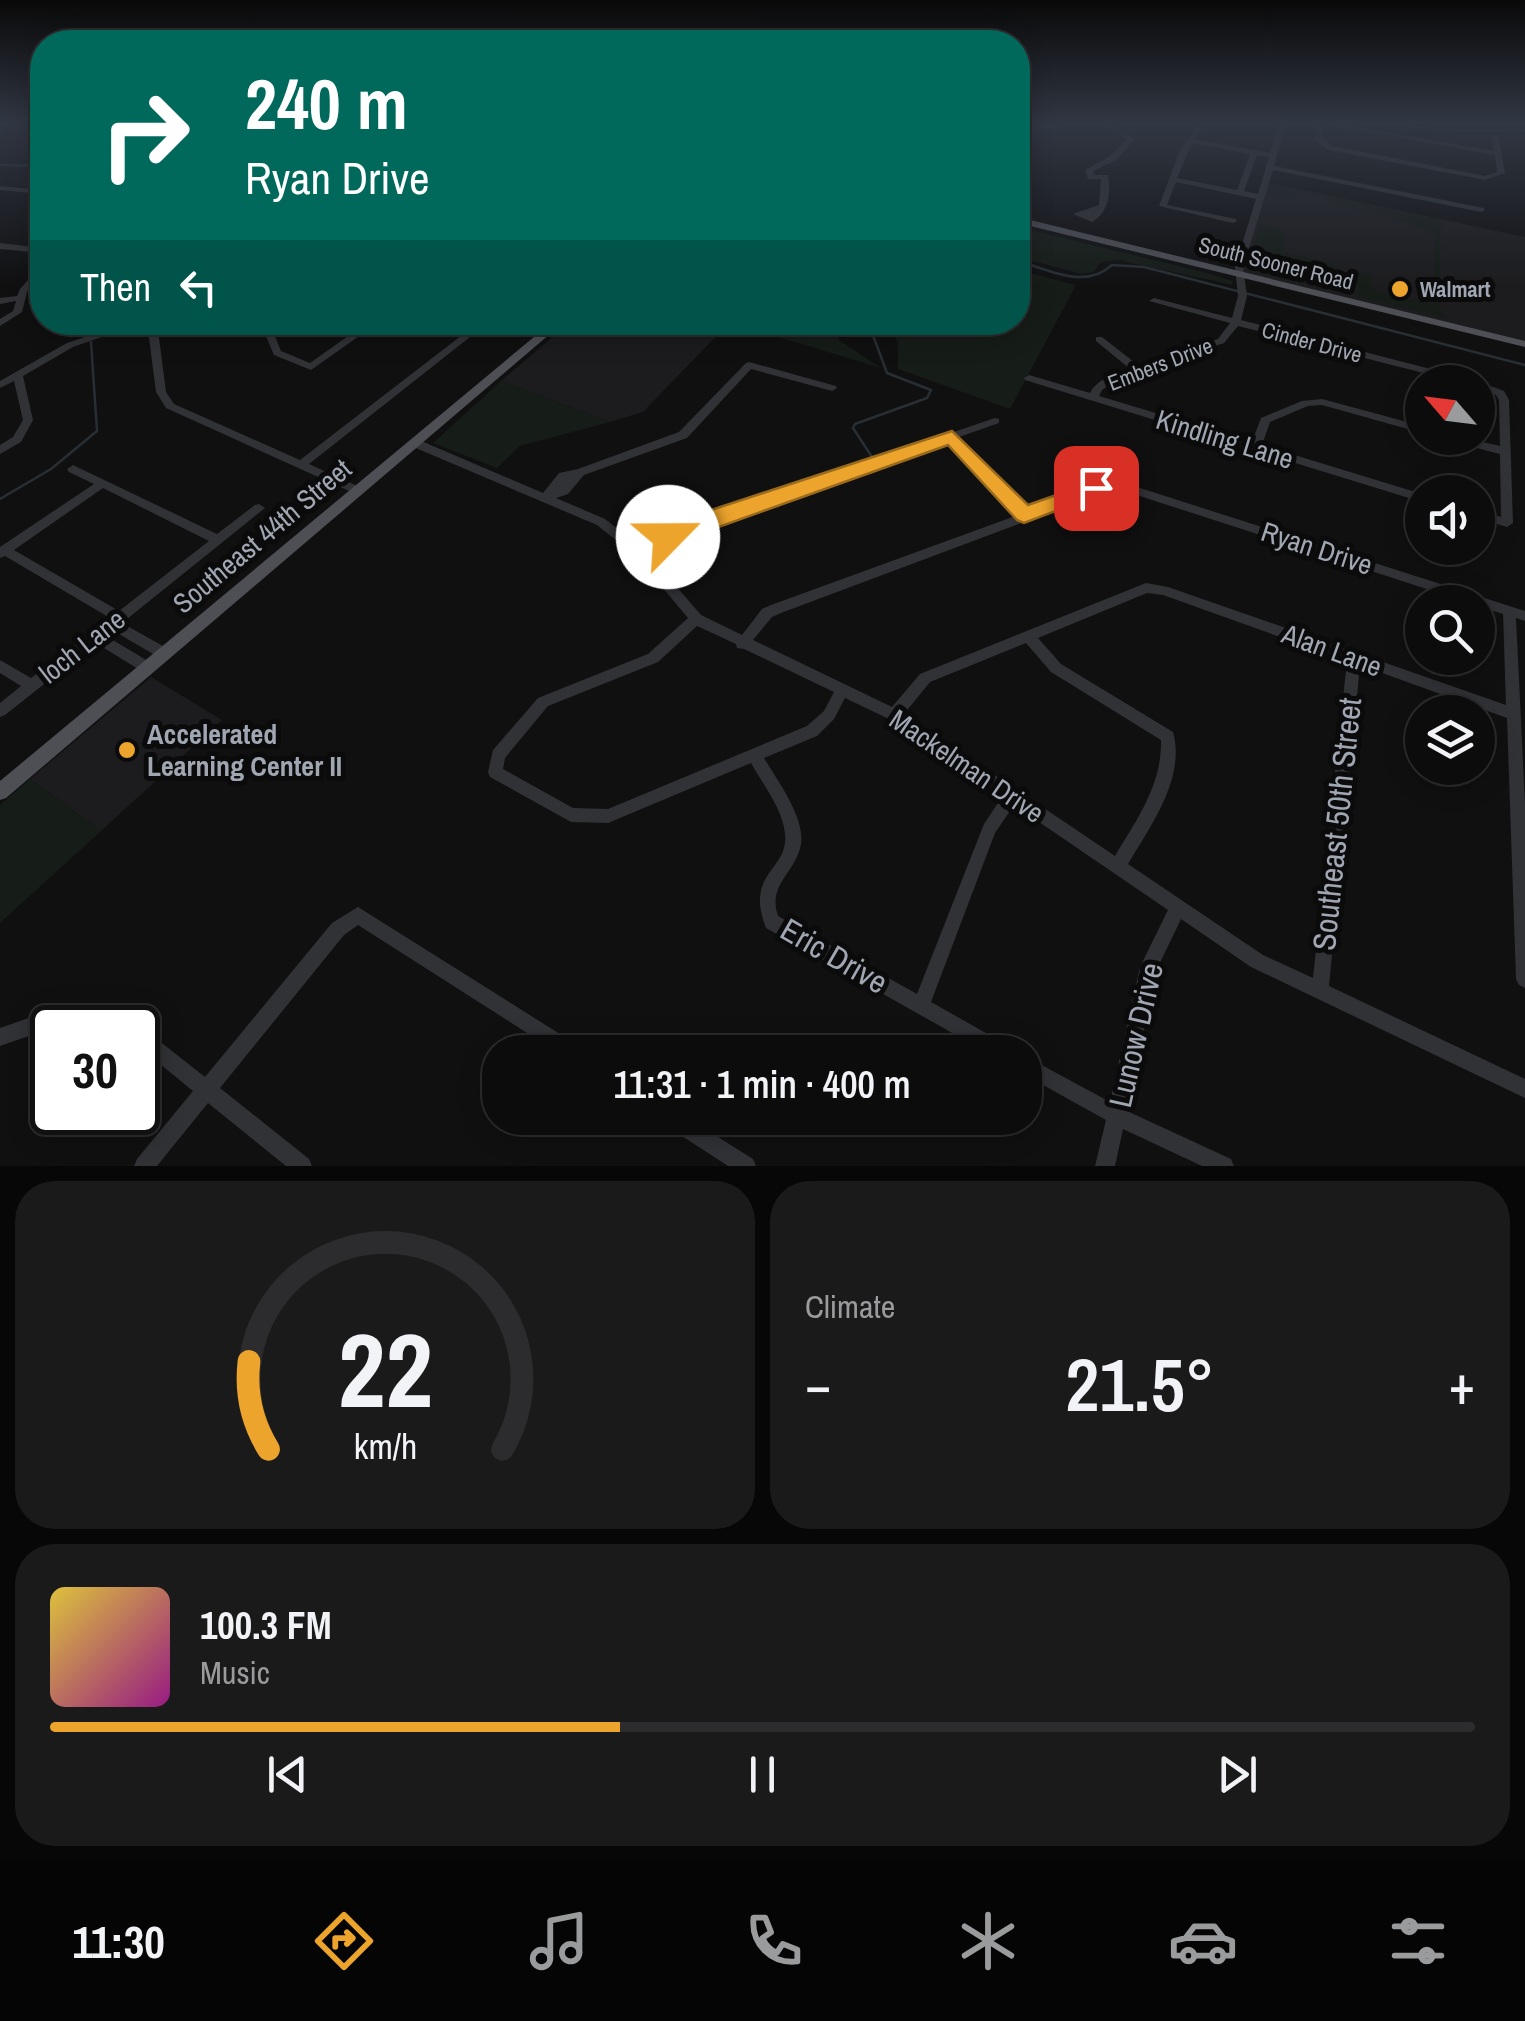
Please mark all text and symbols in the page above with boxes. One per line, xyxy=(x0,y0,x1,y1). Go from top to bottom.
text: 240 m xyxy=(245,57,408,151)
icon: right xyxy=(80,70,210,200)
text: Ryan Drive xyxy=(245,147,430,208)
street label: South Sooner Road xyxy=(1195,229,1357,297)
icon: left xyxy=(171,260,226,315)
text: Then xyxy=(80,262,151,313)
place label: Walmart xyxy=(1420,274,1491,304)
marker: Walmart xyxy=(1389,278,1411,300)
street label: Cinder Drive xyxy=(1259,314,1365,370)
street label: Embers Drive xyxy=(1103,330,1217,398)
north arrow xyxy=(1405,365,1495,455)
map controls xyxy=(1405,365,1495,785)
street label: Kindling Lane xyxy=(1152,400,1298,478)
pin xyxy=(1054,446,1139,531)
street label: Southeast 44th Street xyxy=(165,450,359,622)
icon: arrive xyxy=(1069,461,1124,516)
button: sound xyxy=(1405,475,1495,565)
position arrow xyxy=(616,485,720,589)
street label: Ryan Drive xyxy=(1257,512,1377,584)
button: search xyxy=(1405,585,1495,675)
street label: loch Lane xyxy=(31,600,133,692)
street label: Alan Lane xyxy=(1276,614,1387,686)
street label: Southeast 50th Street xyxy=(1302,695,1371,952)
button: layers xyxy=(1405,695,1495,785)
street label: Mackelman Drive xyxy=(882,700,1052,832)
place label: Accelerated Learning Center II xyxy=(147,715,342,785)
marker: Accelerated Learning Center II xyxy=(116,739,138,761)
street label: Eric Drive xyxy=(773,908,896,1003)
street label: Lunow Drive xyxy=(1098,958,1173,1111)
speed limit sign: 30 xyxy=(30,1005,160,1135)
text: 11:31 · 1 min · 400 m xyxy=(613,1059,911,1110)
text: Climate xyxy=(805,1285,895,1328)
text: 22 xyxy=(338,1299,432,1439)
text: 21.5° xyxy=(1065,1333,1215,1434)
text: − xyxy=(805,1347,831,1421)
text: + xyxy=(1449,1347,1475,1421)
text: km/h xyxy=(353,1422,417,1470)
text: 100.3 FM xyxy=(200,1600,332,1651)
text: Music xyxy=(200,1651,270,1694)
icon: previous xyxy=(260,1747,315,1802)
icon: pause xyxy=(735,1747,790,1802)
icon: next xyxy=(1210,1747,1265,1802)
icon: directions xyxy=(309,1906,379,1976)
icon: music xyxy=(524,1906,594,1976)
icon: phone xyxy=(739,1906,809,1976)
icon: climate xyxy=(953,1906,1023,1976)
icon: car xyxy=(1168,1906,1238,1976)
icon: filters xyxy=(1383,1906,1453,1976)
text: 11:30 xyxy=(72,1911,165,1972)

